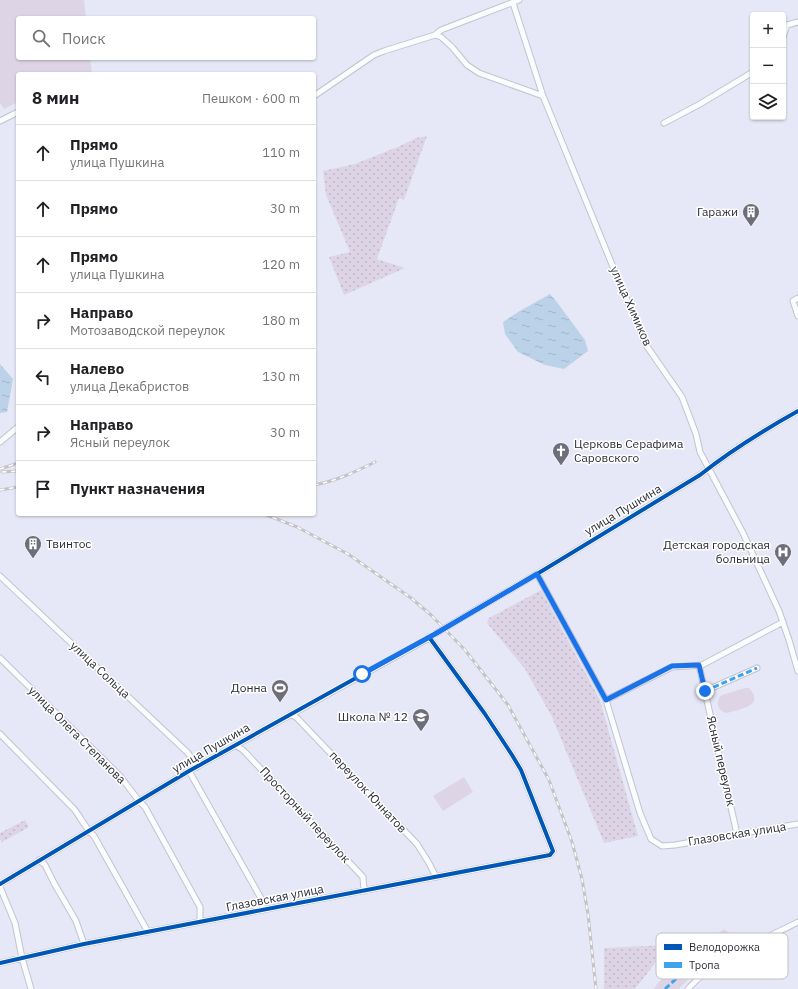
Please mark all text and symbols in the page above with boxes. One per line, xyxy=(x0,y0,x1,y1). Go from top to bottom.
map controls xyxy=(750,12,786,120)
button: + xyxy=(750,12,786,48)
search box xyxy=(16,16,316,60)
icon: search xyxy=(30,27,52,49)
text: Поиск xyxy=(62,29,105,48)
button: − xyxy=(750,48,786,84)
button: layers xyxy=(750,84,786,120)
text: 8 мин xyxy=(32,87,79,109)
text: Пешком · 600 m xyxy=(202,90,300,107)
text: Прямо xyxy=(70,135,118,154)
icon: ahead xyxy=(32,142,54,164)
text: 110 m xyxy=(262,144,300,161)
text: улица Пушкина xyxy=(70,154,164,171)
icon: ahead xyxy=(32,198,54,220)
text: Прямо xyxy=(70,199,118,218)
text: 30 m xyxy=(270,200,300,217)
building icon: Гаражи xyxy=(741,202,761,227)
place label: Гаражи xyxy=(697,204,738,219)
text: Прямо xyxy=(70,247,118,266)
icon: ahead xyxy=(32,254,54,276)
text: 120 m xyxy=(262,256,300,273)
street label: улица Химиков xyxy=(607,264,656,348)
text: улица Пушкина xyxy=(70,266,164,283)
text: Направо xyxy=(70,303,133,322)
icon: right xyxy=(32,310,54,332)
text: 180 m xyxy=(262,312,300,329)
text: Мотозаводской переулок xyxy=(70,322,225,339)
text: Налево xyxy=(70,359,124,378)
icon: left xyxy=(32,366,54,388)
text: 130 m xyxy=(262,368,300,385)
text: улица Декабристов xyxy=(70,378,189,395)
text: Направо xyxy=(70,415,133,434)
icon: right xyxy=(32,422,54,444)
text: 30 m xyxy=(270,424,300,441)
text: Ясный переулок xyxy=(70,434,170,451)
place label: Церковь Серафима Саровского xyxy=(574,436,684,465)
church icon: Церковь Серафима Саровского xyxy=(551,441,571,466)
icon: arrive xyxy=(32,478,54,500)
text: Пункт назначения xyxy=(70,479,205,498)
street label: улица Пушкина xyxy=(582,480,664,538)
building icon: Твинтос xyxy=(23,534,43,559)
place label: Твинтос xyxy=(46,536,91,551)
place label: Детская городская больница xyxy=(663,537,771,566)
hospital icon: Детская городская больница xyxy=(773,542,793,567)
street label: улица Сольца xyxy=(67,638,134,702)
route start xyxy=(353,665,371,683)
sports icon: Донна xyxy=(270,678,290,703)
place label: Донна xyxy=(231,680,268,695)
route end xyxy=(696,682,714,700)
street label: улица Олега Степанова xyxy=(25,683,130,787)
school or university icon: Школа № 12 xyxy=(411,707,431,732)
place label: Школа № 12 xyxy=(338,709,408,724)
street label: Ясный переулок xyxy=(704,714,739,808)
street label: улица Пушкина xyxy=(169,719,253,776)
street label: переулок Юннатов xyxy=(327,748,410,836)
street label: Просторный переулок xyxy=(257,764,354,866)
street label: Глазовская улица xyxy=(687,818,788,849)
street label: Глазовская улица xyxy=(225,881,326,914)
legend xyxy=(656,933,788,979)
text: Велодорожка xyxy=(689,940,760,954)
text: Тропа xyxy=(689,958,720,972)

